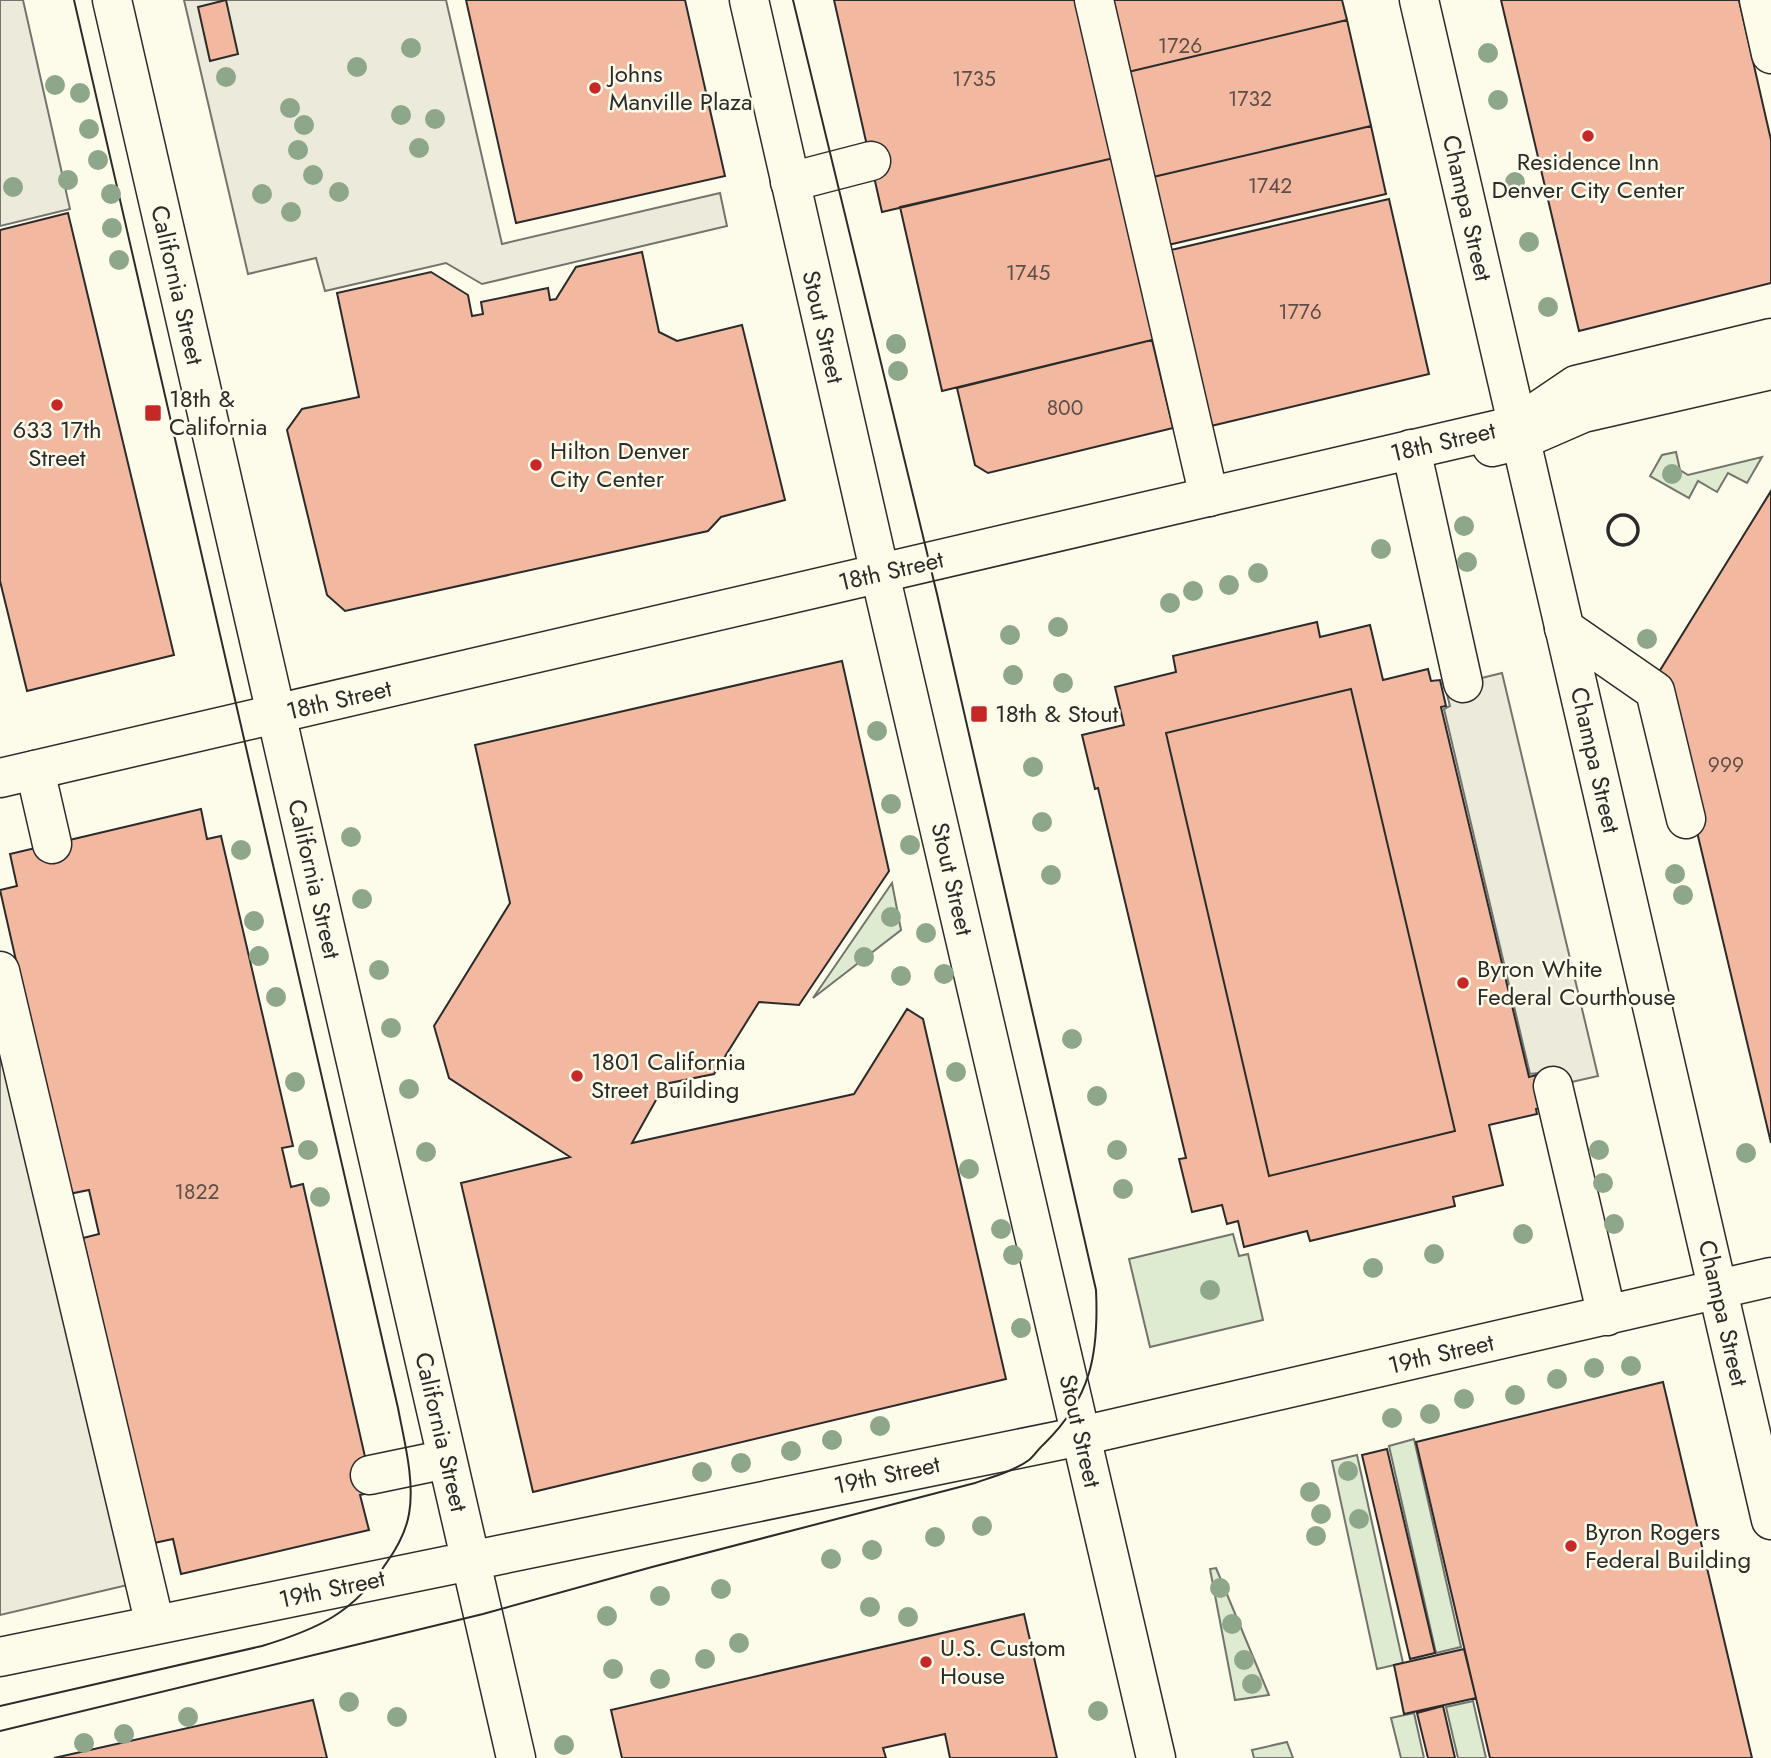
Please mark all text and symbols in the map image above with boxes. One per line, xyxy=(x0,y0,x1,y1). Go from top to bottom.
house number: 1726 xyxy=(1158,31,1202,61)
place label: Johns Manville Plaza xyxy=(606,56,753,119)
house number: 1735 xyxy=(952,64,996,94)
marker: Johns Manville Plaza xyxy=(587,80,603,96)
house number: 1732 xyxy=(1228,84,1272,114)
marker: Residence Inn Denver City Center xyxy=(1580,128,1596,144)
street label: Champa Street xyxy=(1434,131,1501,285)
place label: Residence Inn Denver City Center xyxy=(1491,144,1685,207)
house number: 1742 xyxy=(1248,171,1292,201)
street label: California Street xyxy=(142,202,213,368)
house number: 1745 xyxy=(1006,258,1050,288)
street label: Stout Street xyxy=(794,267,854,387)
house number: 1776 xyxy=(1278,297,1322,327)
place label: 18th & California xyxy=(169,381,267,444)
house number: 800 xyxy=(1047,393,1083,423)
marker: 633 17th Street xyxy=(49,397,65,413)
marker: 18th & California xyxy=(143,403,163,423)
place label: 633 17th Street xyxy=(13,412,102,475)
street label: 18th Street xyxy=(1387,412,1499,471)
place label: Hilton Denver City Center xyxy=(550,433,690,496)
marker: Hilton Denver City Center xyxy=(528,457,544,473)
street label: 18th Street xyxy=(835,541,947,600)
street label: 18th Street xyxy=(283,670,395,729)
street label: Champa Street xyxy=(1562,683,1629,837)
place label: 18th & Stout xyxy=(995,696,1118,731)
marker: 18th & Stout xyxy=(969,704,989,724)
house number: 999 xyxy=(1708,750,1744,780)
street label: California Street xyxy=(279,796,350,962)
street label: Stout Street xyxy=(923,819,983,939)
place label: Byron White Federal Courthouse xyxy=(1477,951,1676,1014)
marker: Byron White Federal Courthouse xyxy=(1455,975,1471,991)
place label: 1801 California Street Building xyxy=(591,1044,746,1107)
marker: 1801 California Street Building xyxy=(569,1068,585,1084)
house number: 1822 xyxy=(175,1177,219,1207)
street label: Champa Street xyxy=(1690,1236,1757,1390)
street label: 19th Street xyxy=(1385,1324,1497,1383)
street label: California Street xyxy=(406,1349,477,1515)
street label: Stout Street xyxy=(1051,1371,1111,1491)
street label: 19th Street xyxy=(831,1446,943,1503)
place label: Byron Rogers Federal Building xyxy=(1585,1514,1751,1577)
marker: Byron Rogers Federal Building xyxy=(1563,1538,1579,1554)
street label: 19th Street xyxy=(276,1560,388,1617)
place label: U.S. Custom House xyxy=(940,1630,1066,1693)
marker: U.S. Custom House xyxy=(918,1654,934,1670)

